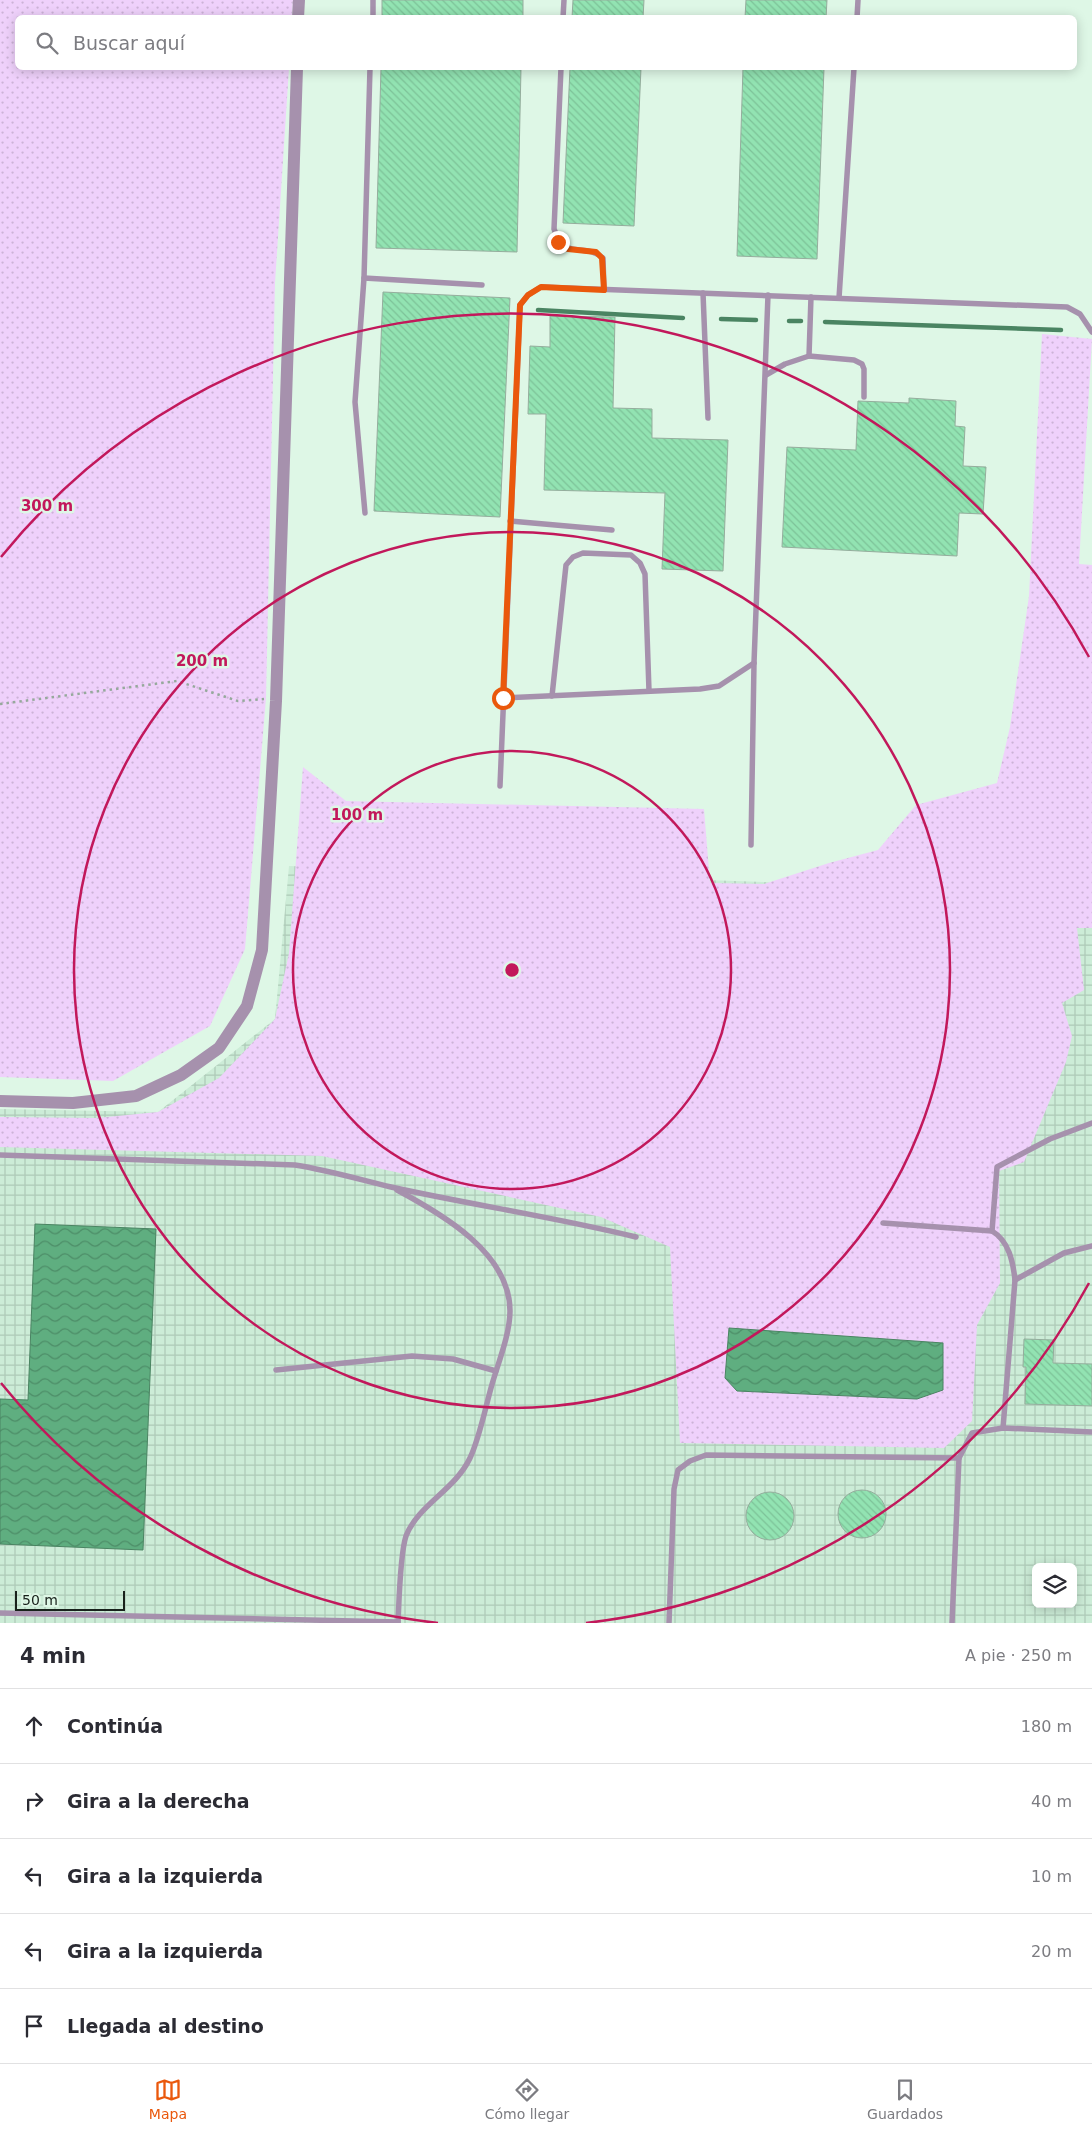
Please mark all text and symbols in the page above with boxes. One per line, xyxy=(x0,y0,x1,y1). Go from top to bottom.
search box xyxy=(15,15,1077,70)
icon: search xyxy=(33,29,61,57)
text: Buscar aquí xyxy=(73,32,185,54)
route end xyxy=(547,231,570,254)
text: 300 m xyxy=(21,497,73,515)
text: 200 m xyxy=(176,652,228,670)
route start xyxy=(492,687,515,710)
text: 100 m xyxy=(331,806,383,824)
centre of rings xyxy=(503,961,521,979)
map controls xyxy=(1032,1563,1077,1608)
button: layers xyxy=(1032,1563,1077,1608)
scale bar xyxy=(15,1588,125,1611)
text: 50 m xyxy=(22,1592,58,1608)
text: 4 min xyxy=(20,1644,86,1668)
text: A pie · 250 m xyxy=(965,1646,1072,1665)
icon: ahead xyxy=(20,1712,48,1740)
text: Continúa xyxy=(67,1715,163,1737)
text: 180 m xyxy=(1021,1717,1072,1736)
icon: right xyxy=(20,1787,48,1815)
text: Gira a la derecha xyxy=(67,1790,250,1812)
text: 40 m xyxy=(1031,1792,1072,1811)
icon: left xyxy=(20,1862,48,1890)
text: Gira a la izquierda xyxy=(67,1865,263,1887)
text: 10 m xyxy=(1031,1867,1072,1886)
icon: left xyxy=(20,1937,48,1965)
text: Gira a la izquierda xyxy=(67,1940,263,1962)
text: 20 m xyxy=(1031,1942,1072,1961)
icon: arrive xyxy=(20,2012,48,2040)
text: Llegada al destino xyxy=(67,2015,264,2037)
tab: Mapa xyxy=(149,2076,187,2122)
tab: Cómo llegar xyxy=(485,2076,569,2122)
tab: Guardados xyxy=(867,2076,943,2122)

